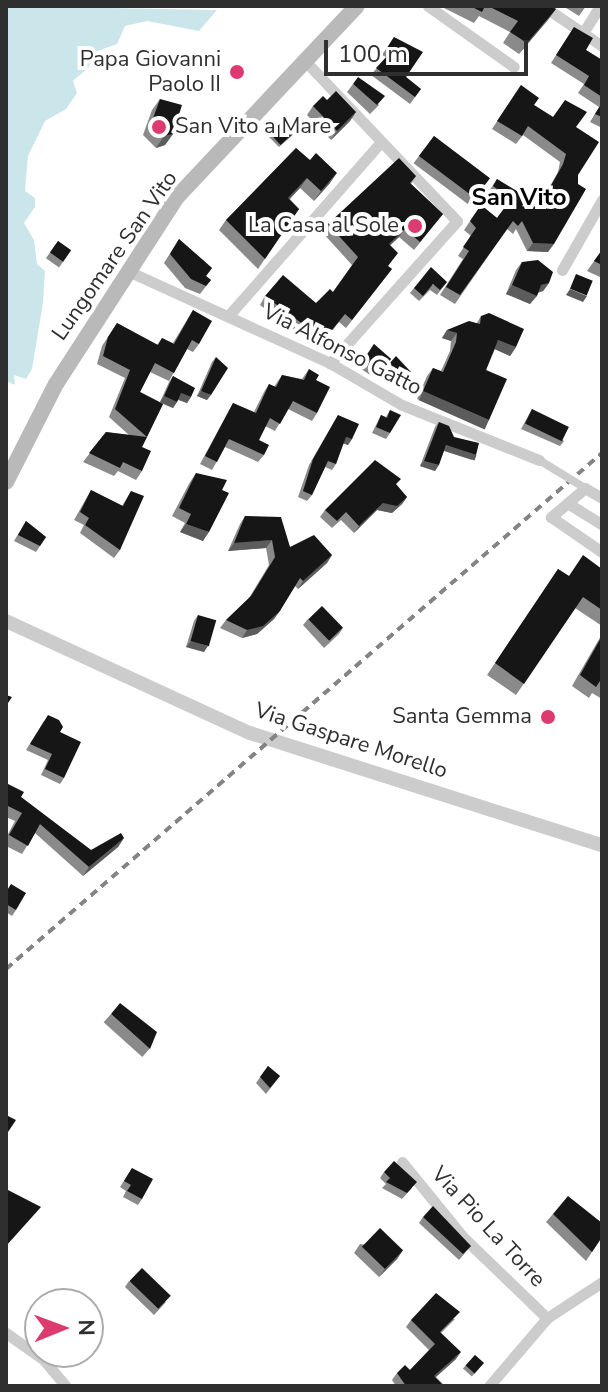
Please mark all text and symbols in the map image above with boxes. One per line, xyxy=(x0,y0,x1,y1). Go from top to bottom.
scale bar xyxy=(328,24,532,74)
text: 100 m xyxy=(338,38,408,70)
place label: Papa Giovanni Paolo II xyxy=(80,46,221,98)
marker: Papa Giovanni Paolo II xyxy=(228,63,246,81)
place label: San Vito a Mare xyxy=(175,114,331,140)
marker: San Vito a Mare xyxy=(150,118,168,136)
street label: Lungomare San Vito xyxy=(47,166,183,346)
district label: San Vito xyxy=(472,184,566,212)
place label: La Casa al Sole xyxy=(248,213,399,239)
marker: La Casa al Sole xyxy=(406,217,424,235)
street label: Via Alfonso Gatto xyxy=(258,299,426,401)
street label: Via Gaspare Morello xyxy=(251,697,451,785)
place label: Santa Gemma xyxy=(392,704,532,730)
marker: Santa Gemma xyxy=(539,708,557,726)
street label: Via Pio La Torre xyxy=(426,1161,550,1293)
north arrow xyxy=(24,1288,104,1368)
text: N xyxy=(71,1319,101,1336)

